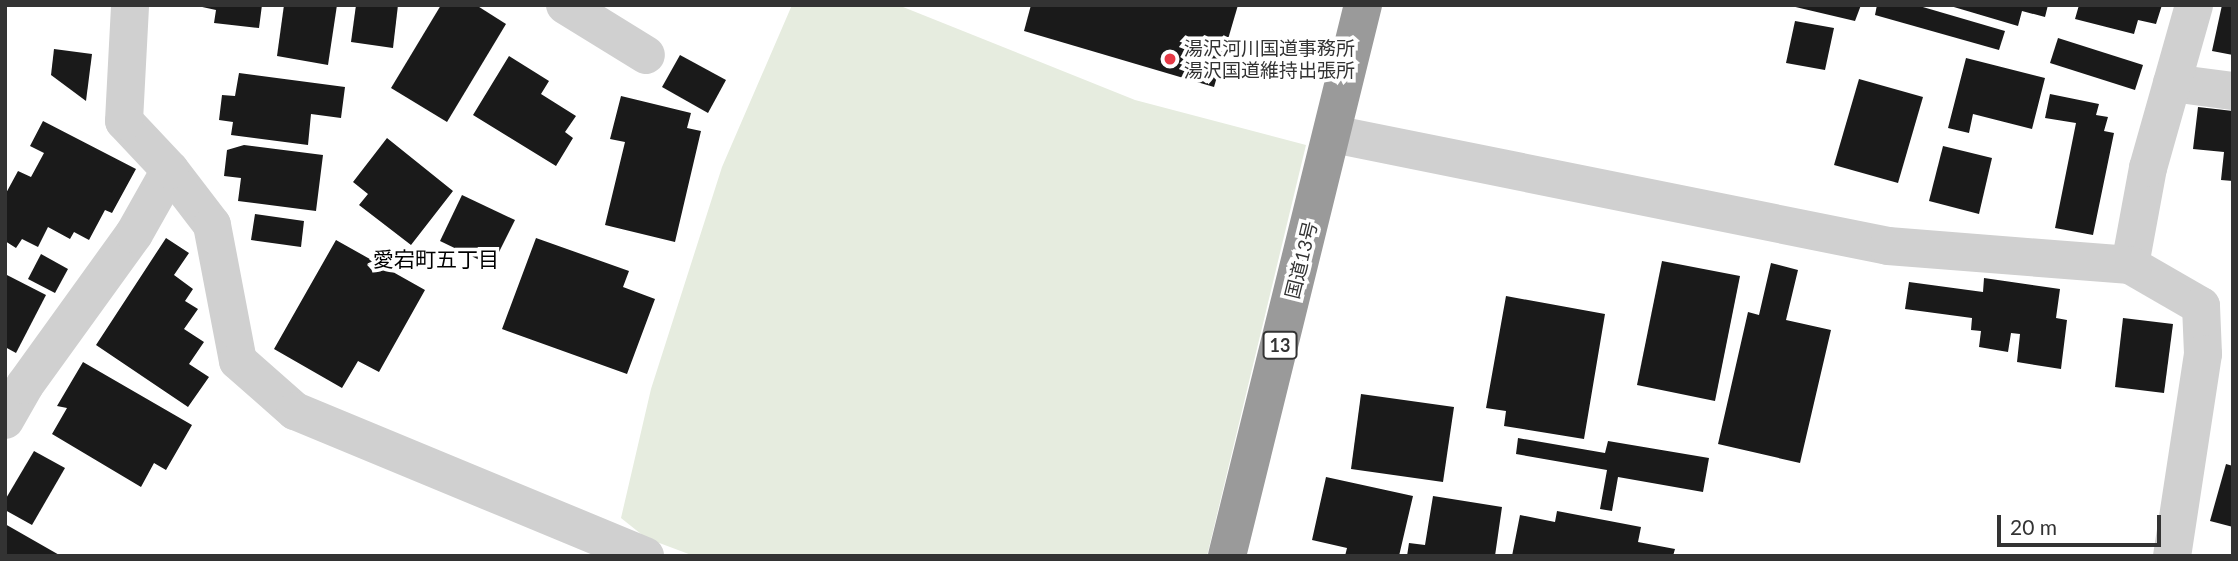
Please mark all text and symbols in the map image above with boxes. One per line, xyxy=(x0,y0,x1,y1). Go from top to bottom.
place label: 湯沢河川国道事務所 湯沢国道維持出張所 xyxy=(1184,37,1355,81)
marker: 湯沢河川国道事務所 湯沢国道維持出張所 xyxy=(1162,51,1178,67)
street label: 国道13号 xyxy=(1280,219,1322,301)
district label: 愛宕町五丁目 xyxy=(373,246,499,272)
road number: 13 xyxy=(1262,330,1298,360)
scale bar xyxy=(2000,502,2164,546)
text: 20 m xyxy=(2010,514,2057,539)

